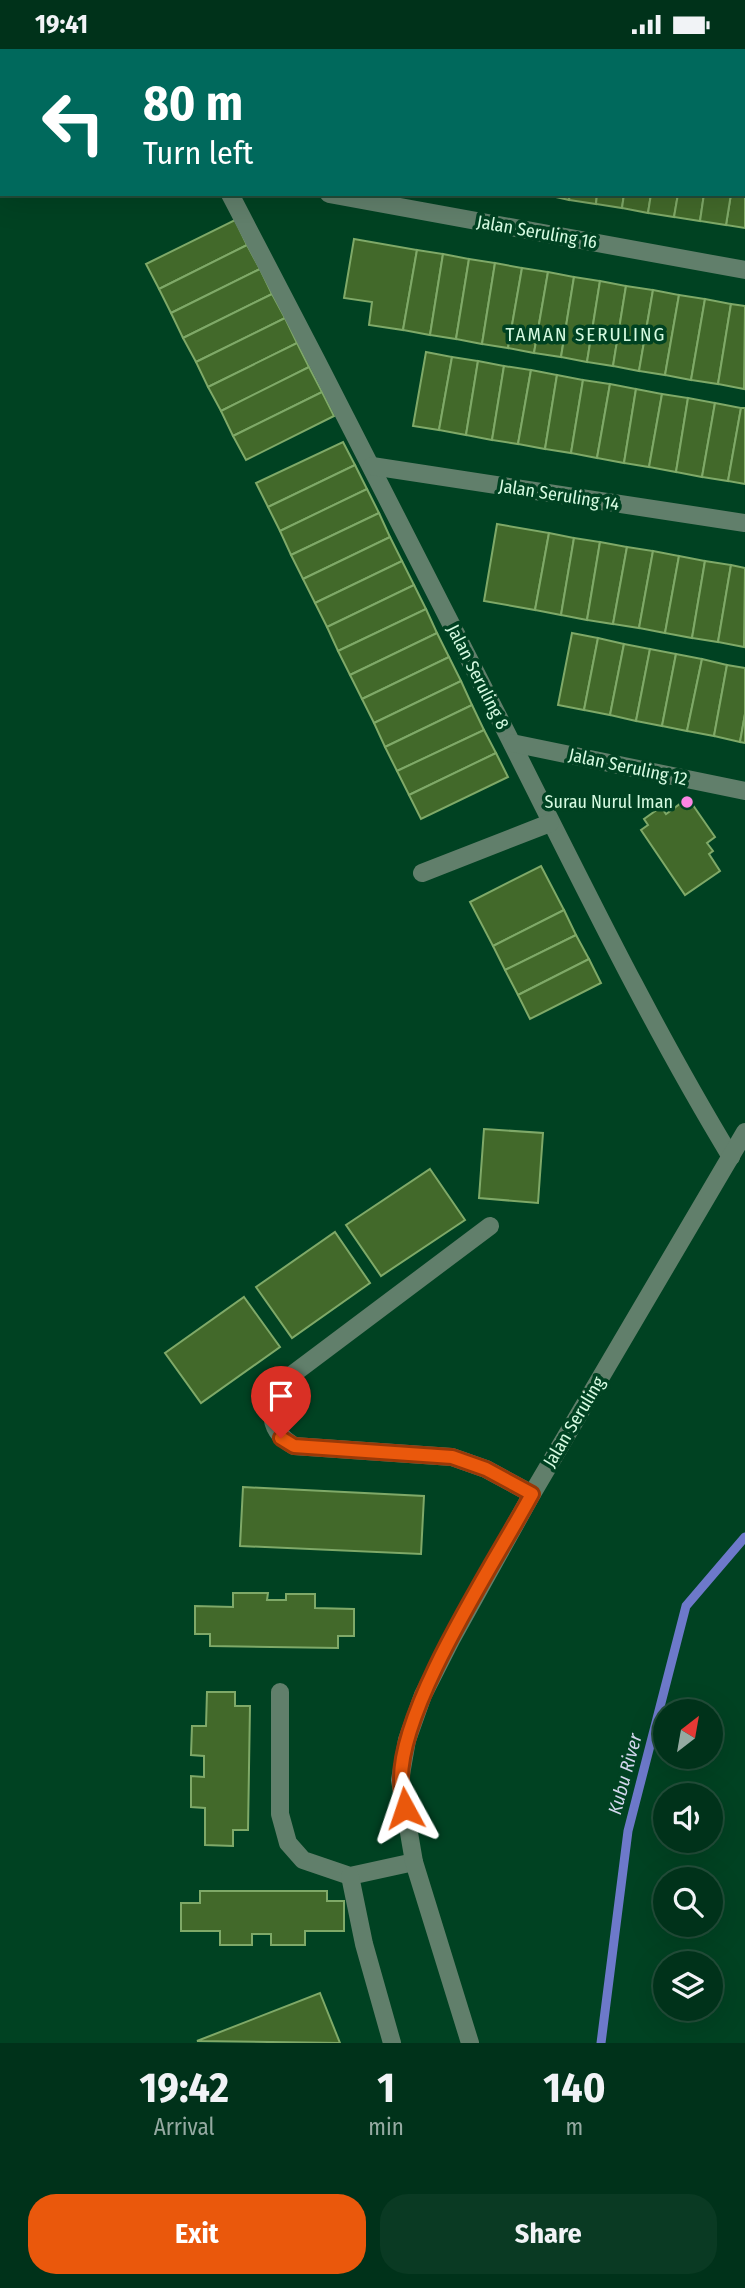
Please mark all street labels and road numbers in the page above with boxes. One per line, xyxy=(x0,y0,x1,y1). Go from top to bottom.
street label: Jalan Seruling 16 xyxy=(475,211,599,253)
street label: Jalan Seruling 14 xyxy=(497,475,621,515)
street label: Jalan Seruling 8 xyxy=(442,621,514,733)
street label: Jalan Seruling 12 xyxy=(567,744,689,790)
street label: Jalan Seruling xyxy=(538,1372,610,1471)

